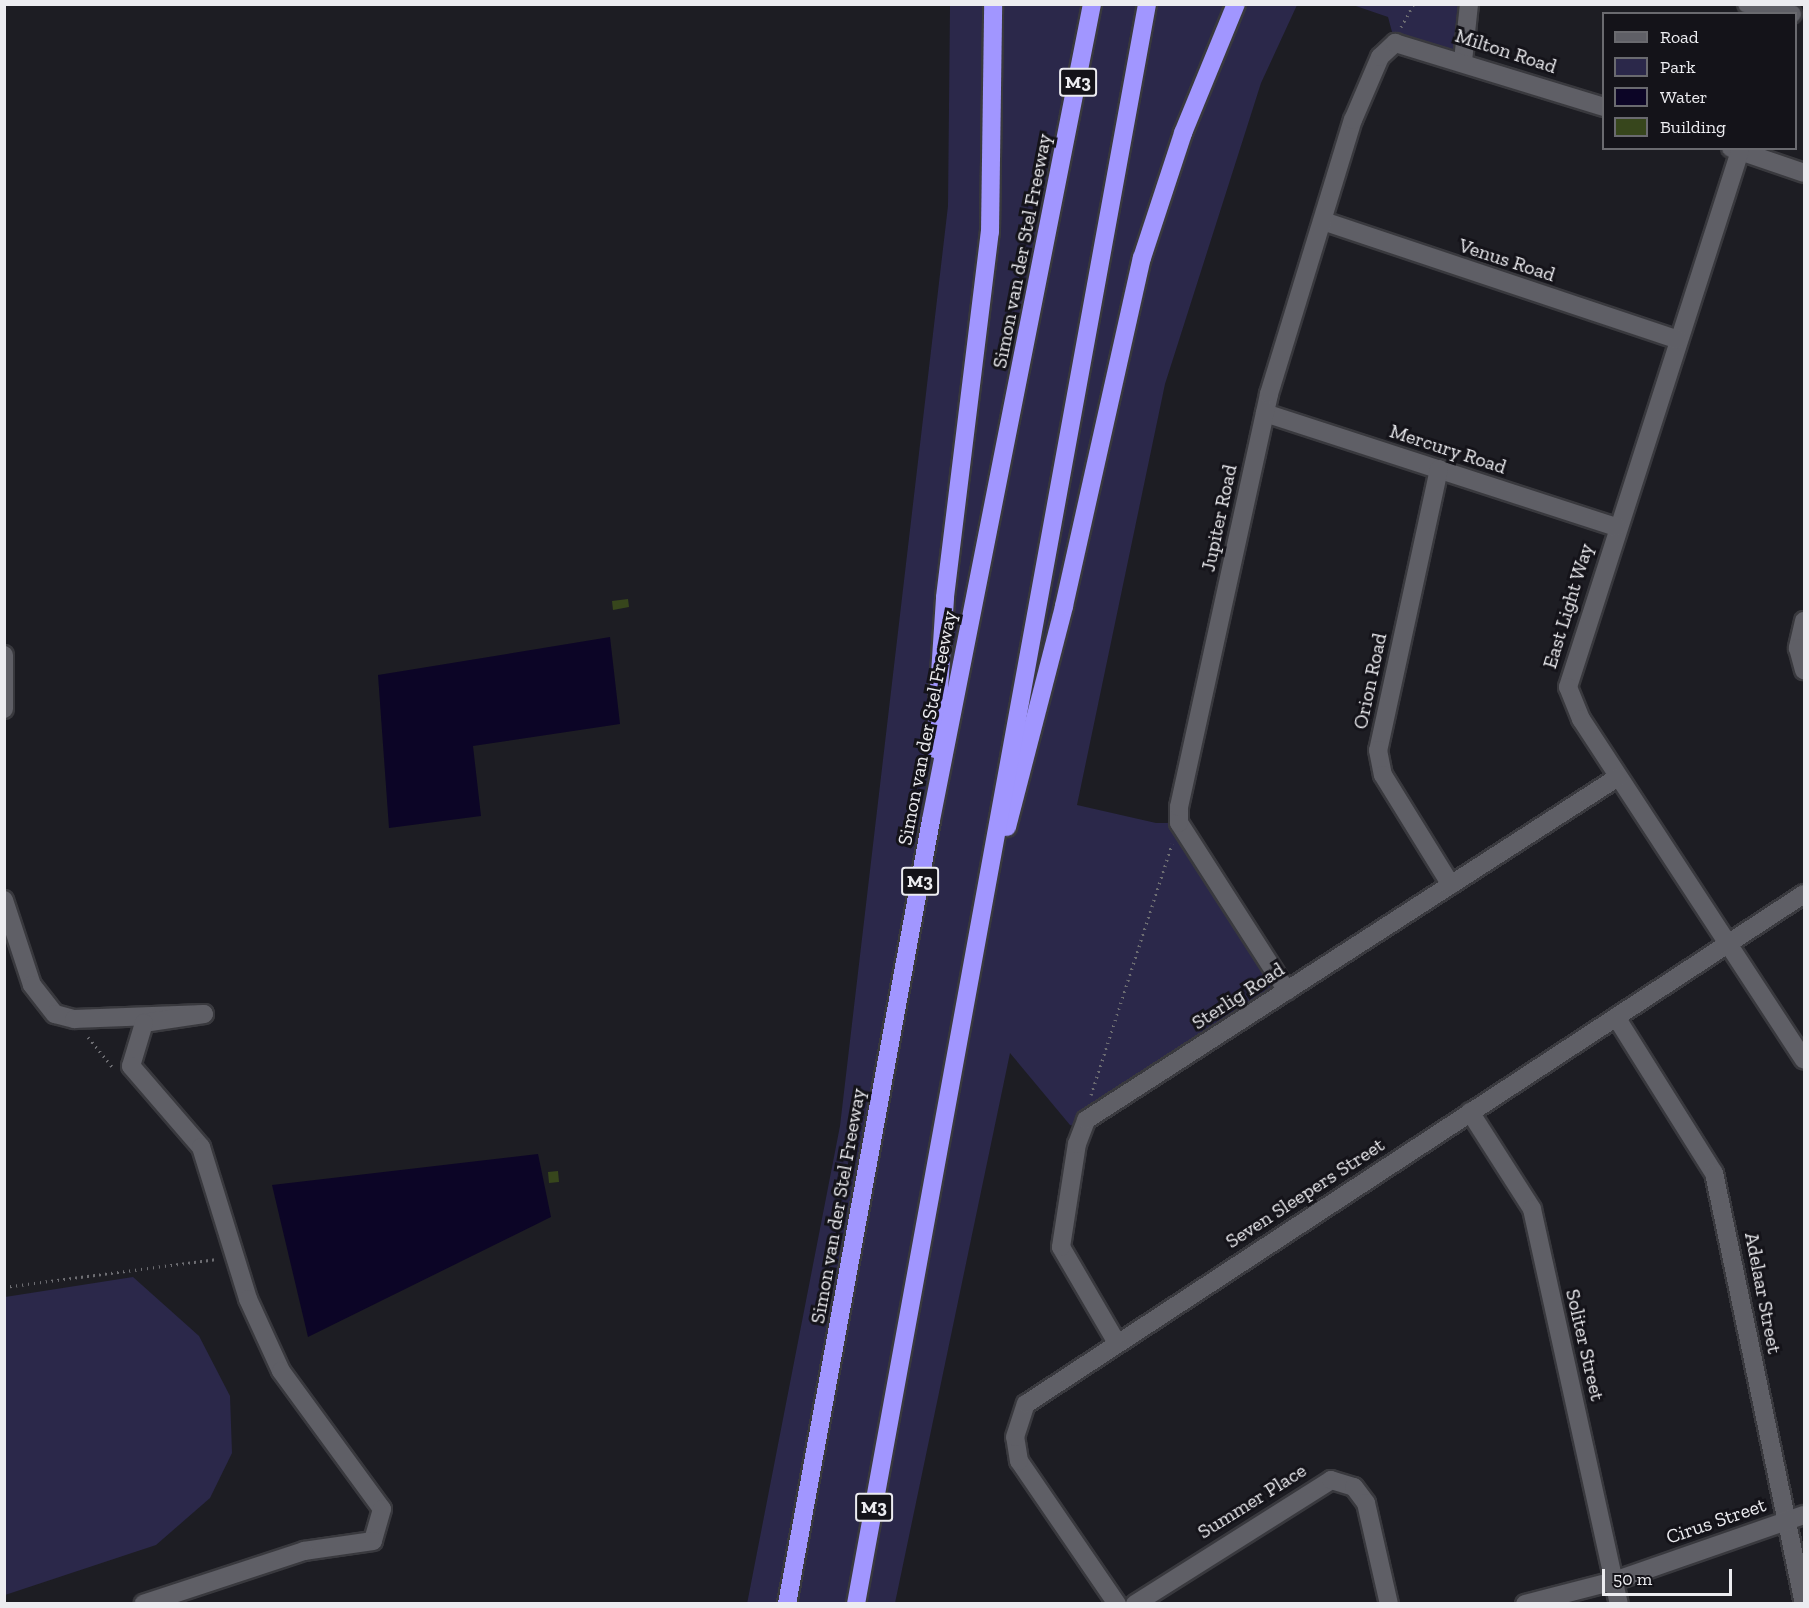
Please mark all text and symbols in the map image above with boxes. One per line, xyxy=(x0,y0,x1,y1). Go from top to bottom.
legend xyxy=(1602,12,1797,150)
street label: Milton Road xyxy=(1452,23,1560,79)
text: Road xyxy=(1660,26,1699,48)
text: Park xyxy=(1660,56,1696,78)
road number: M3 xyxy=(1058,67,1098,97)
text: Water xyxy=(1660,86,1707,108)
text: Building xyxy=(1660,116,1726,138)
street label: Simon van der Stel Freeway xyxy=(987,131,1057,371)
street label: Venus Road xyxy=(1456,233,1558,287)
street label: Mercury Road xyxy=(1386,419,1510,479)
street label: Jupiter Road xyxy=(1196,462,1242,574)
street label: East Light Way xyxy=(1538,540,1598,672)
street label: Simon van der Stel Freeway xyxy=(892,608,962,848)
street label: Orion Road xyxy=(1348,631,1392,731)
road number: M3 xyxy=(900,866,940,896)
street label: Sterlig Road xyxy=(1187,957,1289,1035)
street label: Simon van der Stel Freeway xyxy=(805,1086,871,1326)
street label: Seven Sleepers Street xyxy=(1221,1133,1389,1253)
street label: Adelaar Street xyxy=(1739,1230,1787,1356)
street label: Soliter Street xyxy=(1560,1287,1610,1403)
street label: Summer Place xyxy=(1193,1458,1311,1544)
road number: M3 xyxy=(854,1492,894,1522)
street label: Cirus Street xyxy=(1663,1493,1769,1549)
scale bar xyxy=(1605,1557,1736,1595)
text: 50 m xyxy=(1613,1568,1652,1590)

